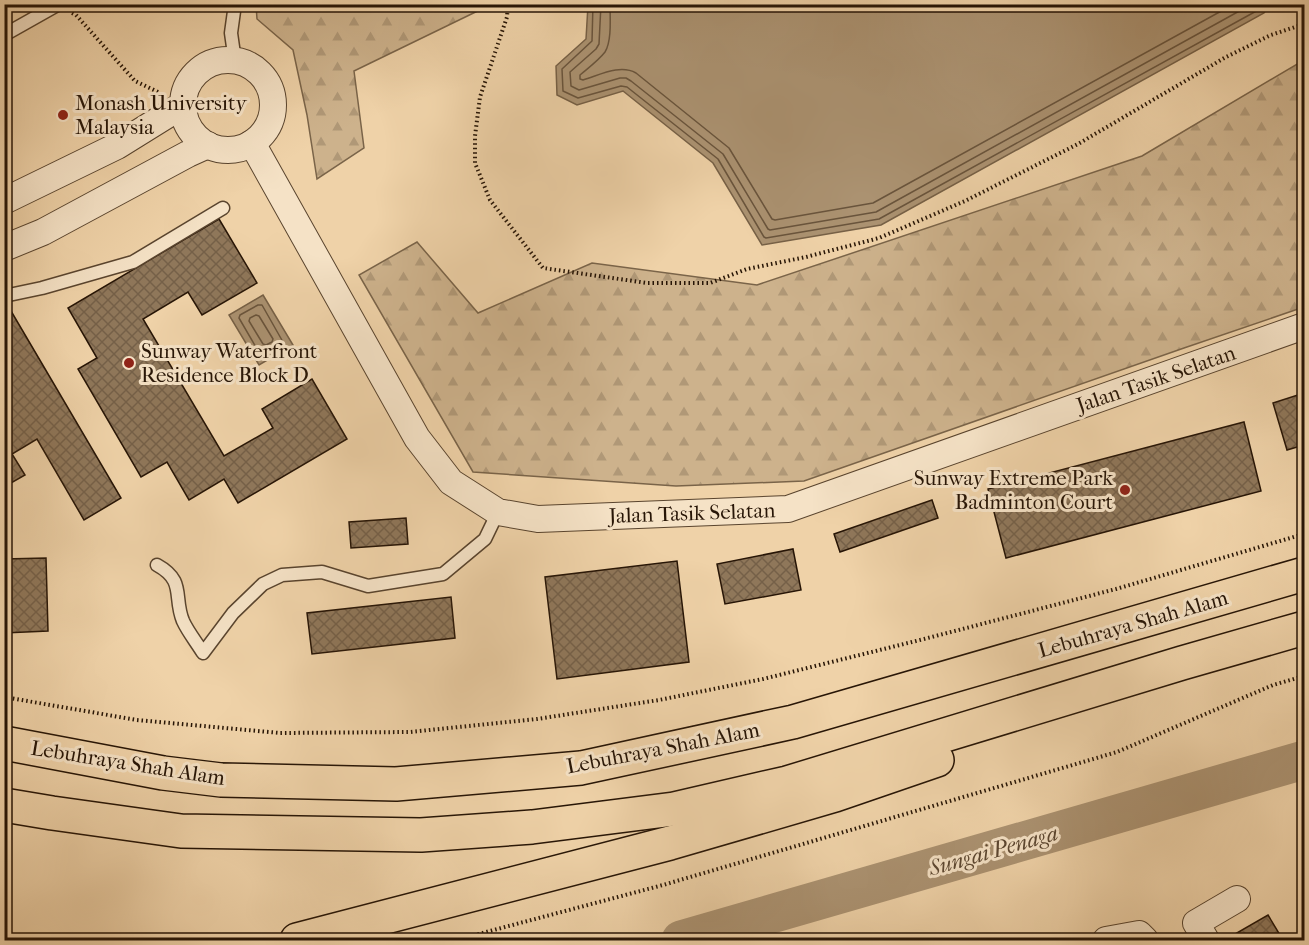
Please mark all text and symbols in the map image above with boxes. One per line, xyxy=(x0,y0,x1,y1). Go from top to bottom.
place label: Monash University Malaysia xyxy=(75,91,247,139)
marker: Monash University Malaysia xyxy=(56,108,70,122)
place label: Sunway Waterfront Residence Block D xyxy=(141,339,318,387)
street label: Jalan Tasik Selatan xyxy=(1071,340,1239,418)
marker: Sunway Waterfront Residence Block D xyxy=(122,356,136,370)
place label: Sunway Extreme Park Badminton Court xyxy=(914,466,1113,514)
marker: Sunway Extreme Park Badminton Court xyxy=(1118,483,1132,497)
street label: Jalan Tasik Selatan xyxy=(606,498,776,528)
street label: Lebuhraya Shah Alam xyxy=(1035,585,1231,663)
street label: Lebuhraya Shah Alam xyxy=(564,717,762,779)
street label: Lebuhraya Shah Alam xyxy=(29,736,227,790)
water label: Sungai Penaga xyxy=(925,820,1061,882)

